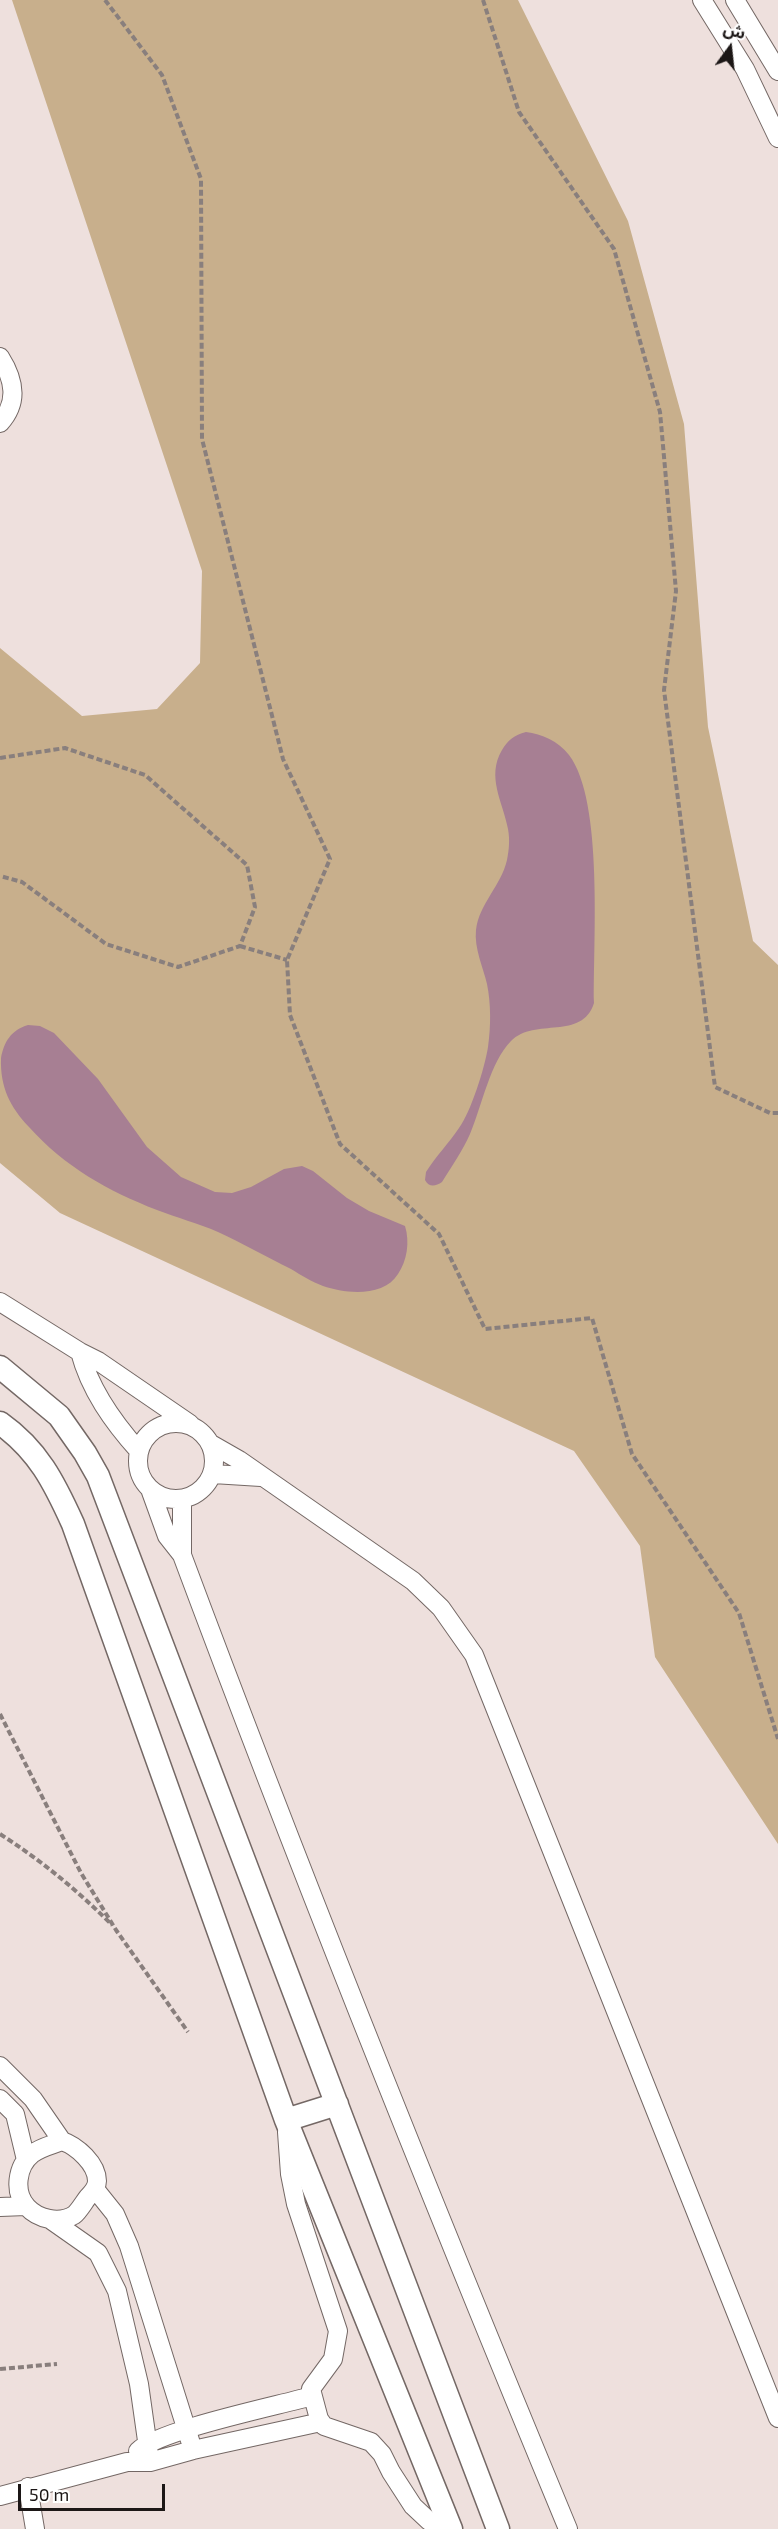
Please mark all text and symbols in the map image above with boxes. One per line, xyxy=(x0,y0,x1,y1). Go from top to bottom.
north arrow xyxy=(700,18,760,78)
text: ش xyxy=(722,18,748,42)
scale bar xyxy=(21,2472,168,2510)
text: 50 m xyxy=(29,2483,69,2505)

